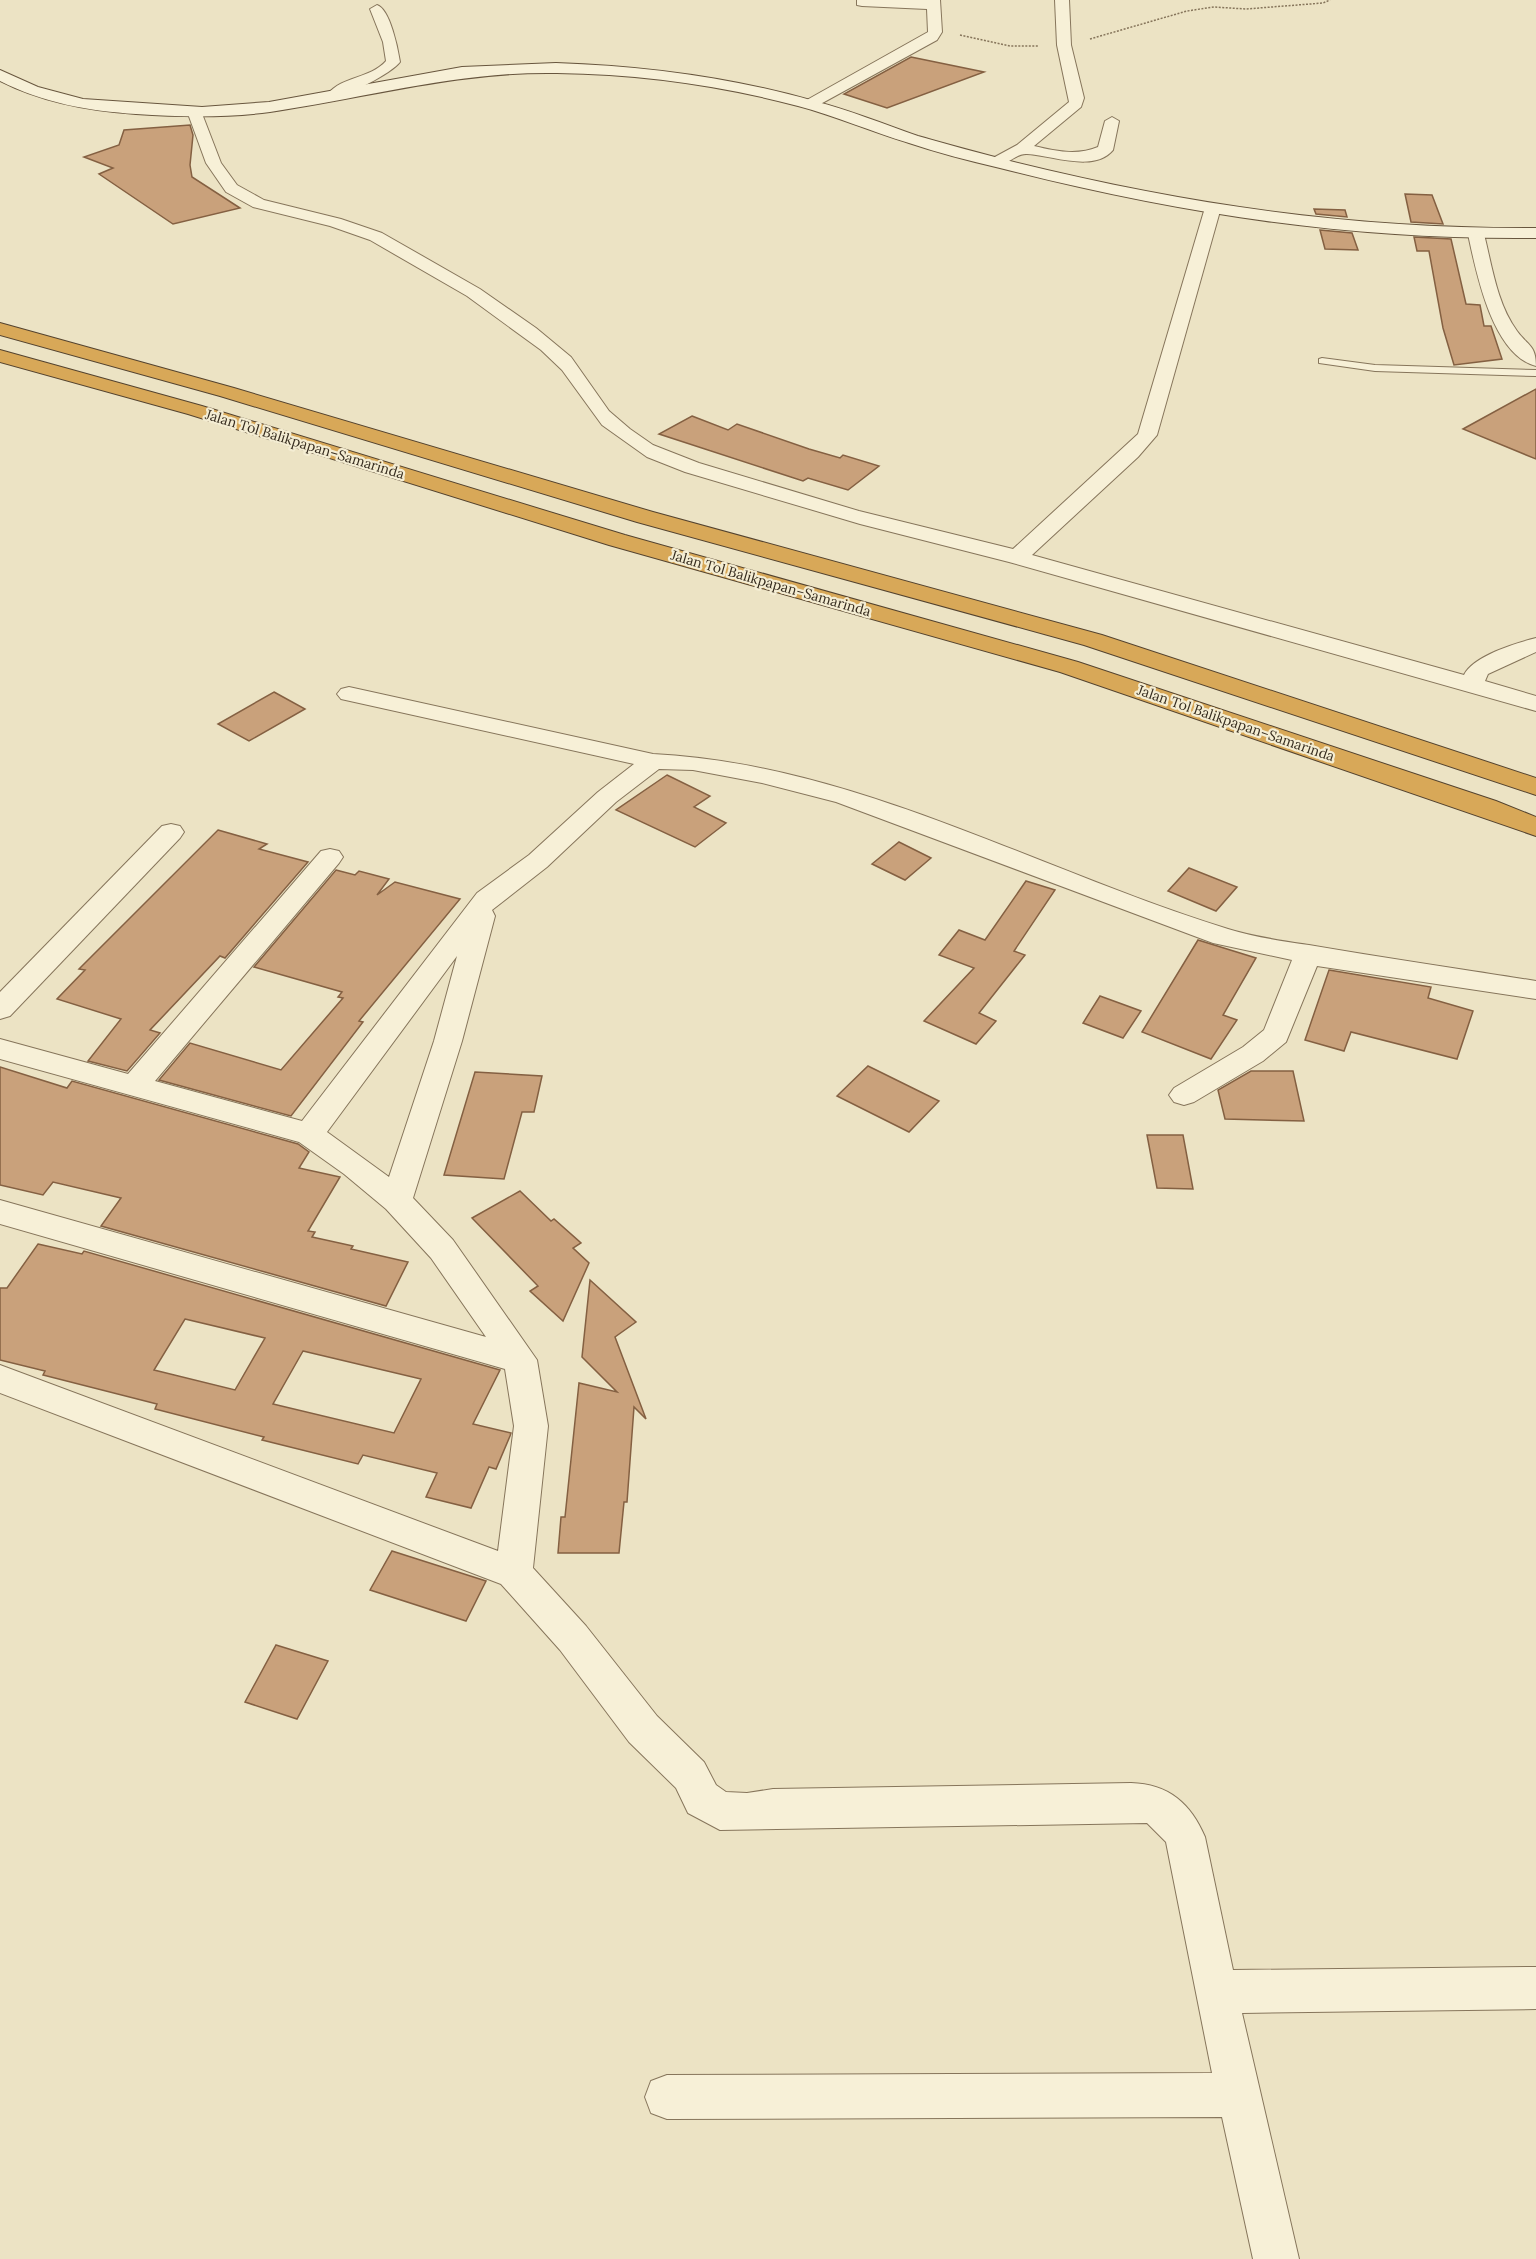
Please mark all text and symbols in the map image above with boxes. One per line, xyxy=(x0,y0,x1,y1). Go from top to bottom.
street label: Jalan Tol Balikpapan–Samarinda xyxy=(202,405,407,483)
street label: Jalan Tol Balikpapan–Samarinda xyxy=(668,546,873,620)
street label: Jalan Tol Balikpapan–Samarinda xyxy=(1134,680,1337,765)

